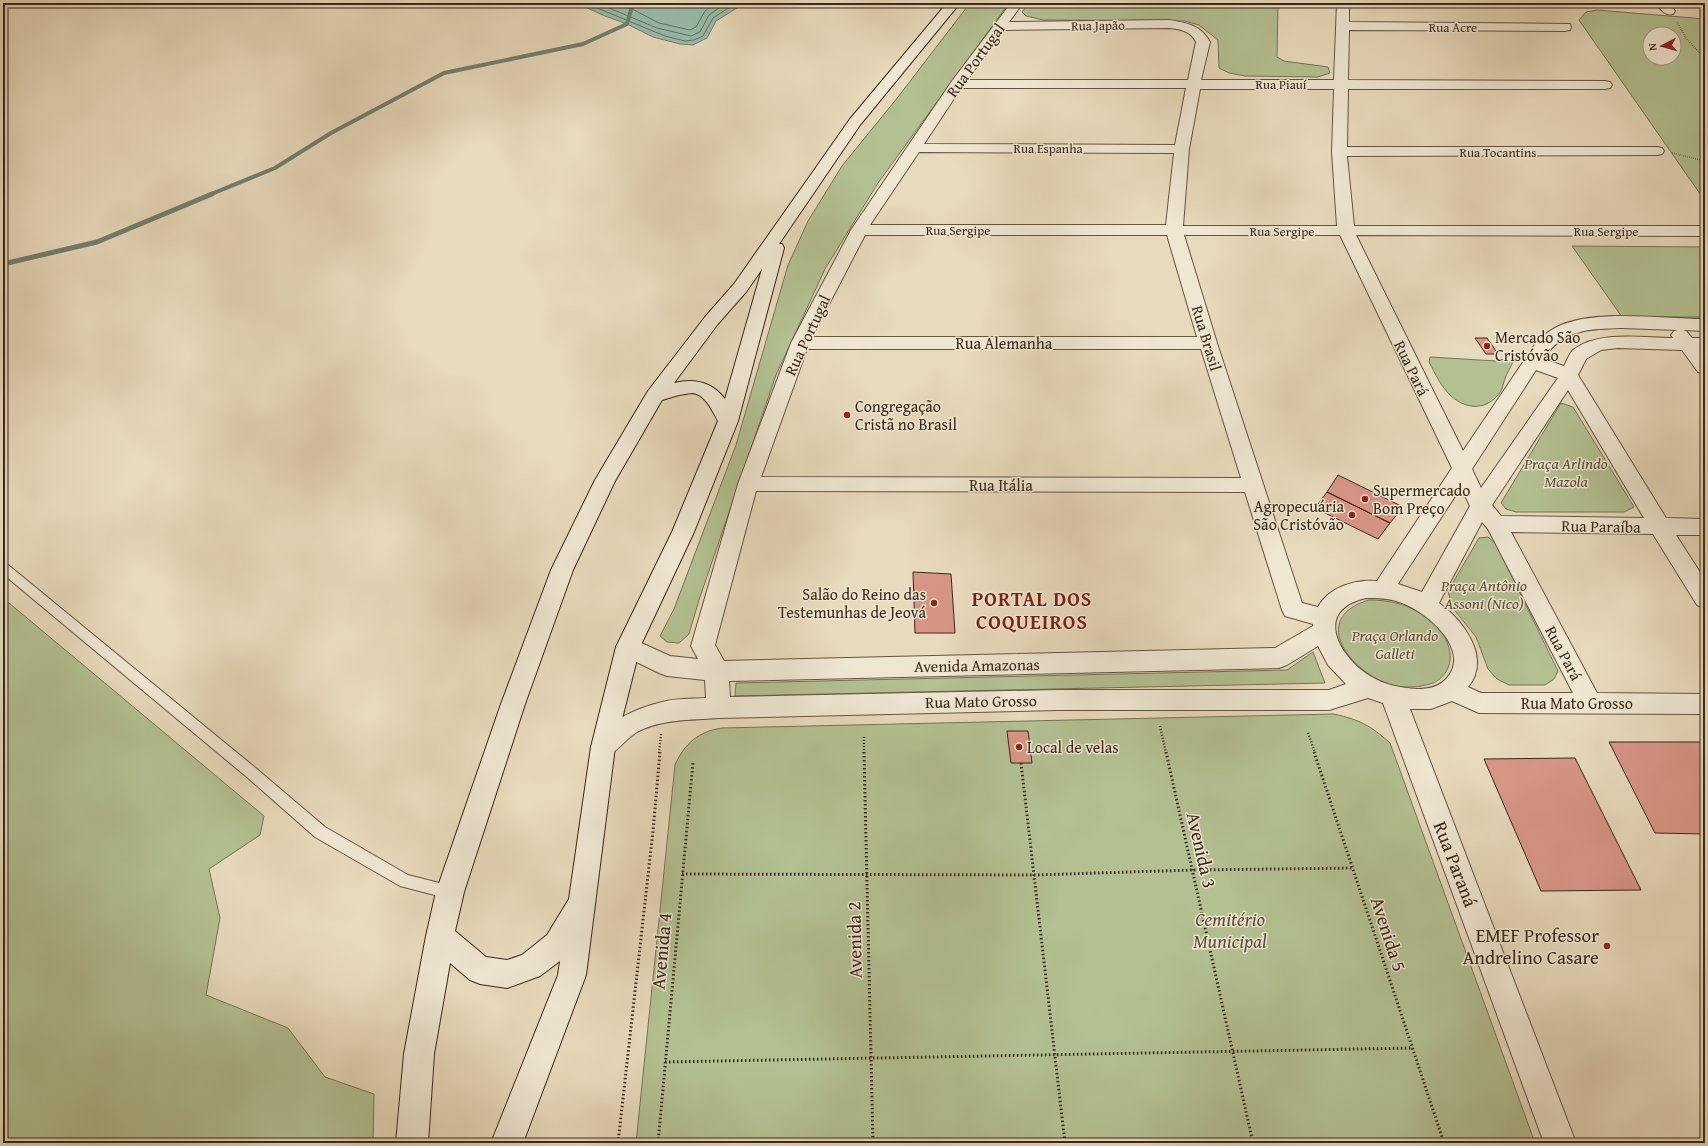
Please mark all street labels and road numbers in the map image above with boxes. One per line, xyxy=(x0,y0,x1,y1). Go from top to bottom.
street label: Rua Japão xyxy=(1071,16,1125,35)
street label: Rua Portugal xyxy=(940,17,1010,102)
street label: Rua Acre xyxy=(1429,18,1477,37)
street label: Rua Piauí xyxy=(1256,75,1307,94)
street label: Rua Espanha xyxy=(1013,139,1083,158)
street label: Rua Tocantins xyxy=(1460,143,1536,162)
street label: Rua Sergipe xyxy=(926,221,990,240)
street label: Rua Sergipe xyxy=(1250,222,1314,241)
street label: Rua Sergipe xyxy=(1574,222,1638,241)
street label: Rua Portugal xyxy=(778,290,836,379)
street label: Rua Brasil xyxy=(1186,302,1228,374)
street label: Rua Alemanha xyxy=(956,331,1053,355)
street label: Rua Pará xyxy=(1388,336,1436,400)
street label: Rua Itália xyxy=(969,473,1033,497)
street label: Rua Paraíba xyxy=(1561,513,1641,539)
street label: Rua Pará xyxy=(1539,621,1589,685)
street label: Avenida Amazonas xyxy=(914,652,1040,678)
street label: Rua Mato Grosso xyxy=(925,688,1037,714)
street label: Rua Mato Grosso xyxy=(1521,691,1633,715)
street label: Avenida 3 xyxy=(1180,809,1224,891)
street label: Rua Paraná xyxy=(1427,817,1485,911)
street label: Avenida 5 xyxy=(1364,893,1414,975)
street label: Avenida 2 xyxy=(839,901,869,979)
street label: Avenida 4 xyxy=(644,911,678,991)

